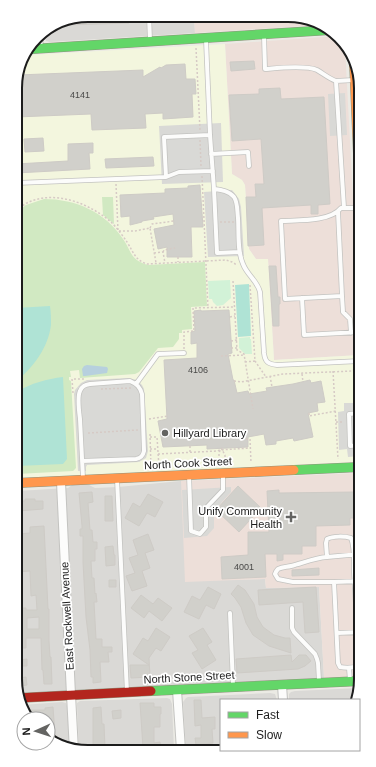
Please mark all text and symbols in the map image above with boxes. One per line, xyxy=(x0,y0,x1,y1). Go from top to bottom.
house number: 4141 xyxy=(70,90,90,100)
house number: 4106 xyxy=(188,365,208,375)
place label: Hillyard Library xyxy=(173,427,247,439)
marker: Hillyard Library xyxy=(160,428,170,438)
street label: North Cook Street xyxy=(144,455,232,471)
place label: Unify Community Health xyxy=(198,505,282,530)
marker: Unify Community Health xyxy=(285,511,297,523)
street label: East Rockwell Avenue xyxy=(58,561,76,671)
house number: 4001 xyxy=(234,562,254,572)
street label: North Stone Street xyxy=(143,669,235,685)
legend xyxy=(220,699,360,751)
text: Fast xyxy=(256,708,280,722)
north arrow xyxy=(16,711,56,751)
text: N xyxy=(20,727,32,736)
text: Slow xyxy=(256,728,282,742)

